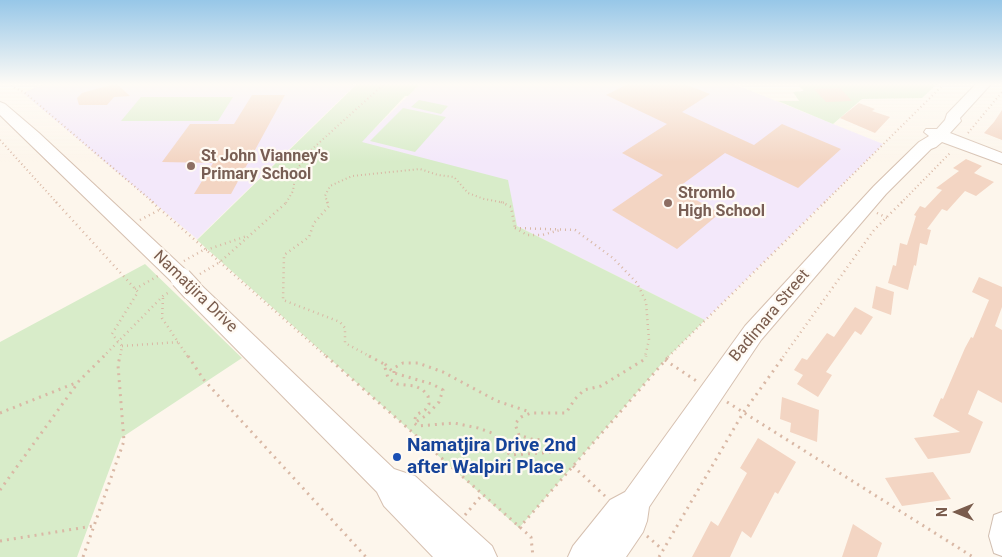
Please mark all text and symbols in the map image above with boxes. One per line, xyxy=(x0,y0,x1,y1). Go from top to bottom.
place label: St John Vianney's Primary School xyxy=(201,147,328,185)
marker: St John Vianney's Primary School xyxy=(185,160,197,172)
place label: Stromlo High School xyxy=(678,184,765,222)
marker: Stromlo High School xyxy=(662,197,674,209)
street label: Namatjira Drive xyxy=(149,247,241,337)
street label: Badimara Street xyxy=(726,266,814,366)
place label: Namatjira Drive 2nd after Walpiri Place xyxy=(407,435,576,479)
marker: Namatjira Drive 2nd after Walpiri Place xyxy=(391,451,403,463)
north arrow xyxy=(932,487,982,537)
text: N xyxy=(934,507,950,517)

